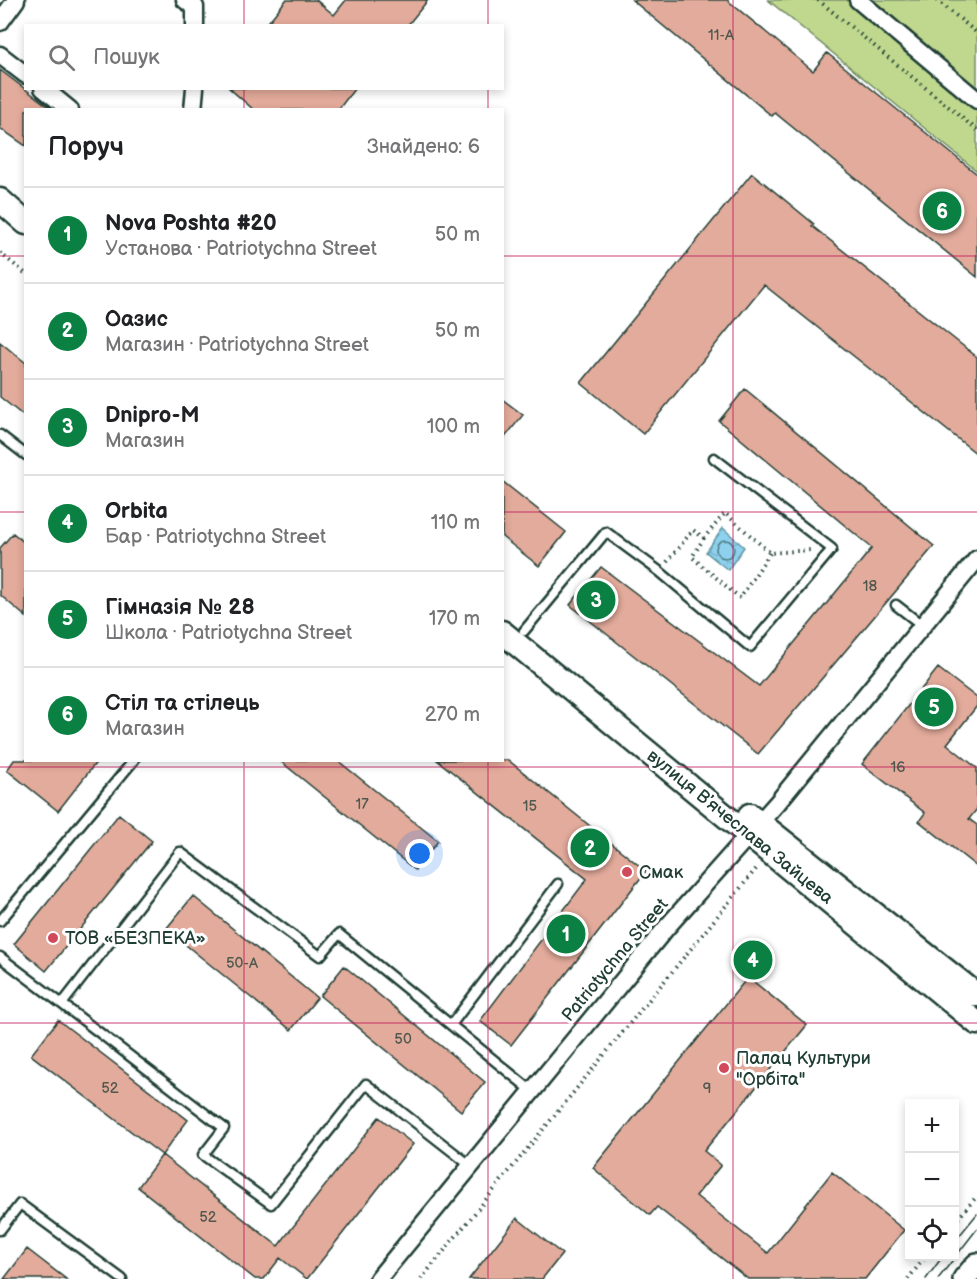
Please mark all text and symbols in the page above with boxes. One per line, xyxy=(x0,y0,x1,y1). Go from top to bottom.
search box xyxy=(24,24,504,90)
house number: 11-А xyxy=(708,26,735,45)
icon: search xyxy=(45,41,78,74)
text: Пошук xyxy=(93,44,160,71)
text: Поруч xyxy=(48,132,124,163)
text: Знайдено: 6 xyxy=(367,135,480,159)
pin: 6 xyxy=(922,188,962,234)
text: Nova Poshta #20 xyxy=(105,210,277,237)
text: 1 xyxy=(63,223,72,247)
text: 50 m xyxy=(435,223,480,247)
text: Установа · Patriotychna Street xyxy=(105,237,377,261)
text: Оазис xyxy=(105,306,168,333)
text: 2 xyxy=(62,319,73,343)
text: 50 m xyxy=(435,319,480,343)
text: Магазин · Patriotychna Street xyxy=(105,333,369,357)
text: Dnipro-M xyxy=(105,402,199,429)
text: 3 xyxy=(62,415,73,439)
text: 100 m xyxy=(427,415,480,439)
text: Магазин xyxy=(105,429,185,453)
text: Orbita xyxy=(105,498,168,525)
text: 4 xyxy=(62,511,73,535)
text: 110 m xyxy=(431,511,480,535)
text: Бар · Patriotychna Street xyxy=(105,525,326,549)
house number: 18 xyxy=(863,577,878,596)
pin: 3 xyxy=(576,578,616,622)
text: Гімназія № 28 xyxy=(105,594,255,621)
text: 5 xyxy=(62,607,73,631)
text: 170 m xyxy=(429,607,480,631)
text: Школа · Patriotychna Street xyxy=(105,621,352,645)
pin: 5 xyxy=(914,684,954,730)
text: Стіл та стілець xyxy=(105,690,260,717)
text: 6 xyxy=(61,703,74,727)
text: 270 m xyxy=(425,703,480,727)
text: Магазин xyxy=(105,717,185,741)
street label: вулиця Вʼячеслава Зайцева xyxy=(643,745,838,909)
house number: 16 xyxy=(891,758,905,777)
house number: 17 xyxy=(355,795,369,814)
house number: 15 xyxy=(523,797,537,816)
pin: 2 xyxy=(570,826,610,870)
your location xyxy=(405,839,434,868)
place label: Смак xyxy=(639,862,684,883)
marker: Смак xyxy=(620,865,634,879)
street label: Patriotychna Street xyxy=(557,894,673,1026)
pin: 1 xyxy=(546,912,586,956)
place label: ТОВ «БЕЗПЕКА» xyxy=(65,928,206,949)
marker: ТОВ «БЕЗПЕКА» xyxy=(46,931,60,945)
pin: 4 xyxy=(734,938,772,982)
house number: 50-А xyxy=(226,954,259,973)
house number: 50 xyxy=(394,1030,412,1049)
place label: Палац Культури "Орбіта" xyxy=(736,1048,871,1090)
marker: Палац Культури "Орбіта" xyxy=(717,1061,731,1075)
house number: 52 xyxy=(101,1079,119,1098)
house number: 9 xyxy=(703,1079,711,1098)
map controls xyxy=(905,1099,959,1261)
button: + xyxy=(905,1099,959,1153)
button: − xyxy=(905,1153,959,1207)
button: locate xyxy=(905,1207,959,1261)
house number: 52 xyxy=(199,1208,217,1227)

